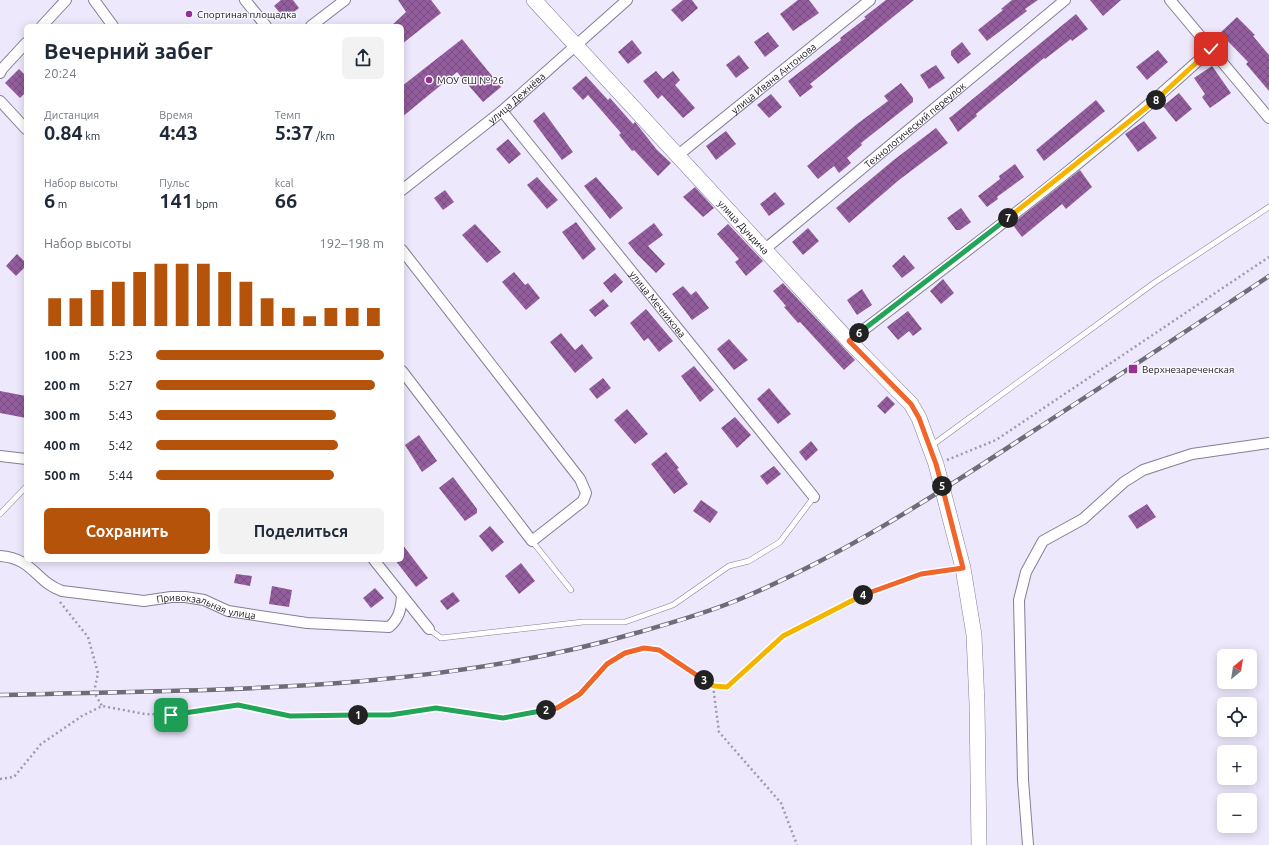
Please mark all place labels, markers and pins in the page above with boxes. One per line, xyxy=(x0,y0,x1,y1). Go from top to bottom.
marker: Спортиная площадка xyxy=(184,9,194,19)
place label: Спортиная площадка xyxy=(197,9,297,20)
pin xyxy=(1194,32,1228,66)
marker: МОУ СШ № 26 xyxy=(424,75,434,85)
place label: МОУ СШ № 26 xyxy=(437,75,504,86)
pin: 8 xyxy=(1146,90,1166,110)
pin: 7 xyxy=(998,208,1018,228)
pin: 6 xyxy=(849,323,869,343)
marker: Верхнезареченская xyxy=(1127,363,1139,375)
place label: Верхнезареченская xyxy=(1142,364,1234,375)
pin: 5 xyxy=(932,476,952,496)
pin: 4 xyxy=(853,585,873,605)
pin: 3 xyxy=(694,670,714,690)
pin xyxy=(154,698,188,732)
pin: 2 xyxy=(536,700,556,720)
pin: 1 xyxy=(348,705,368,725)

